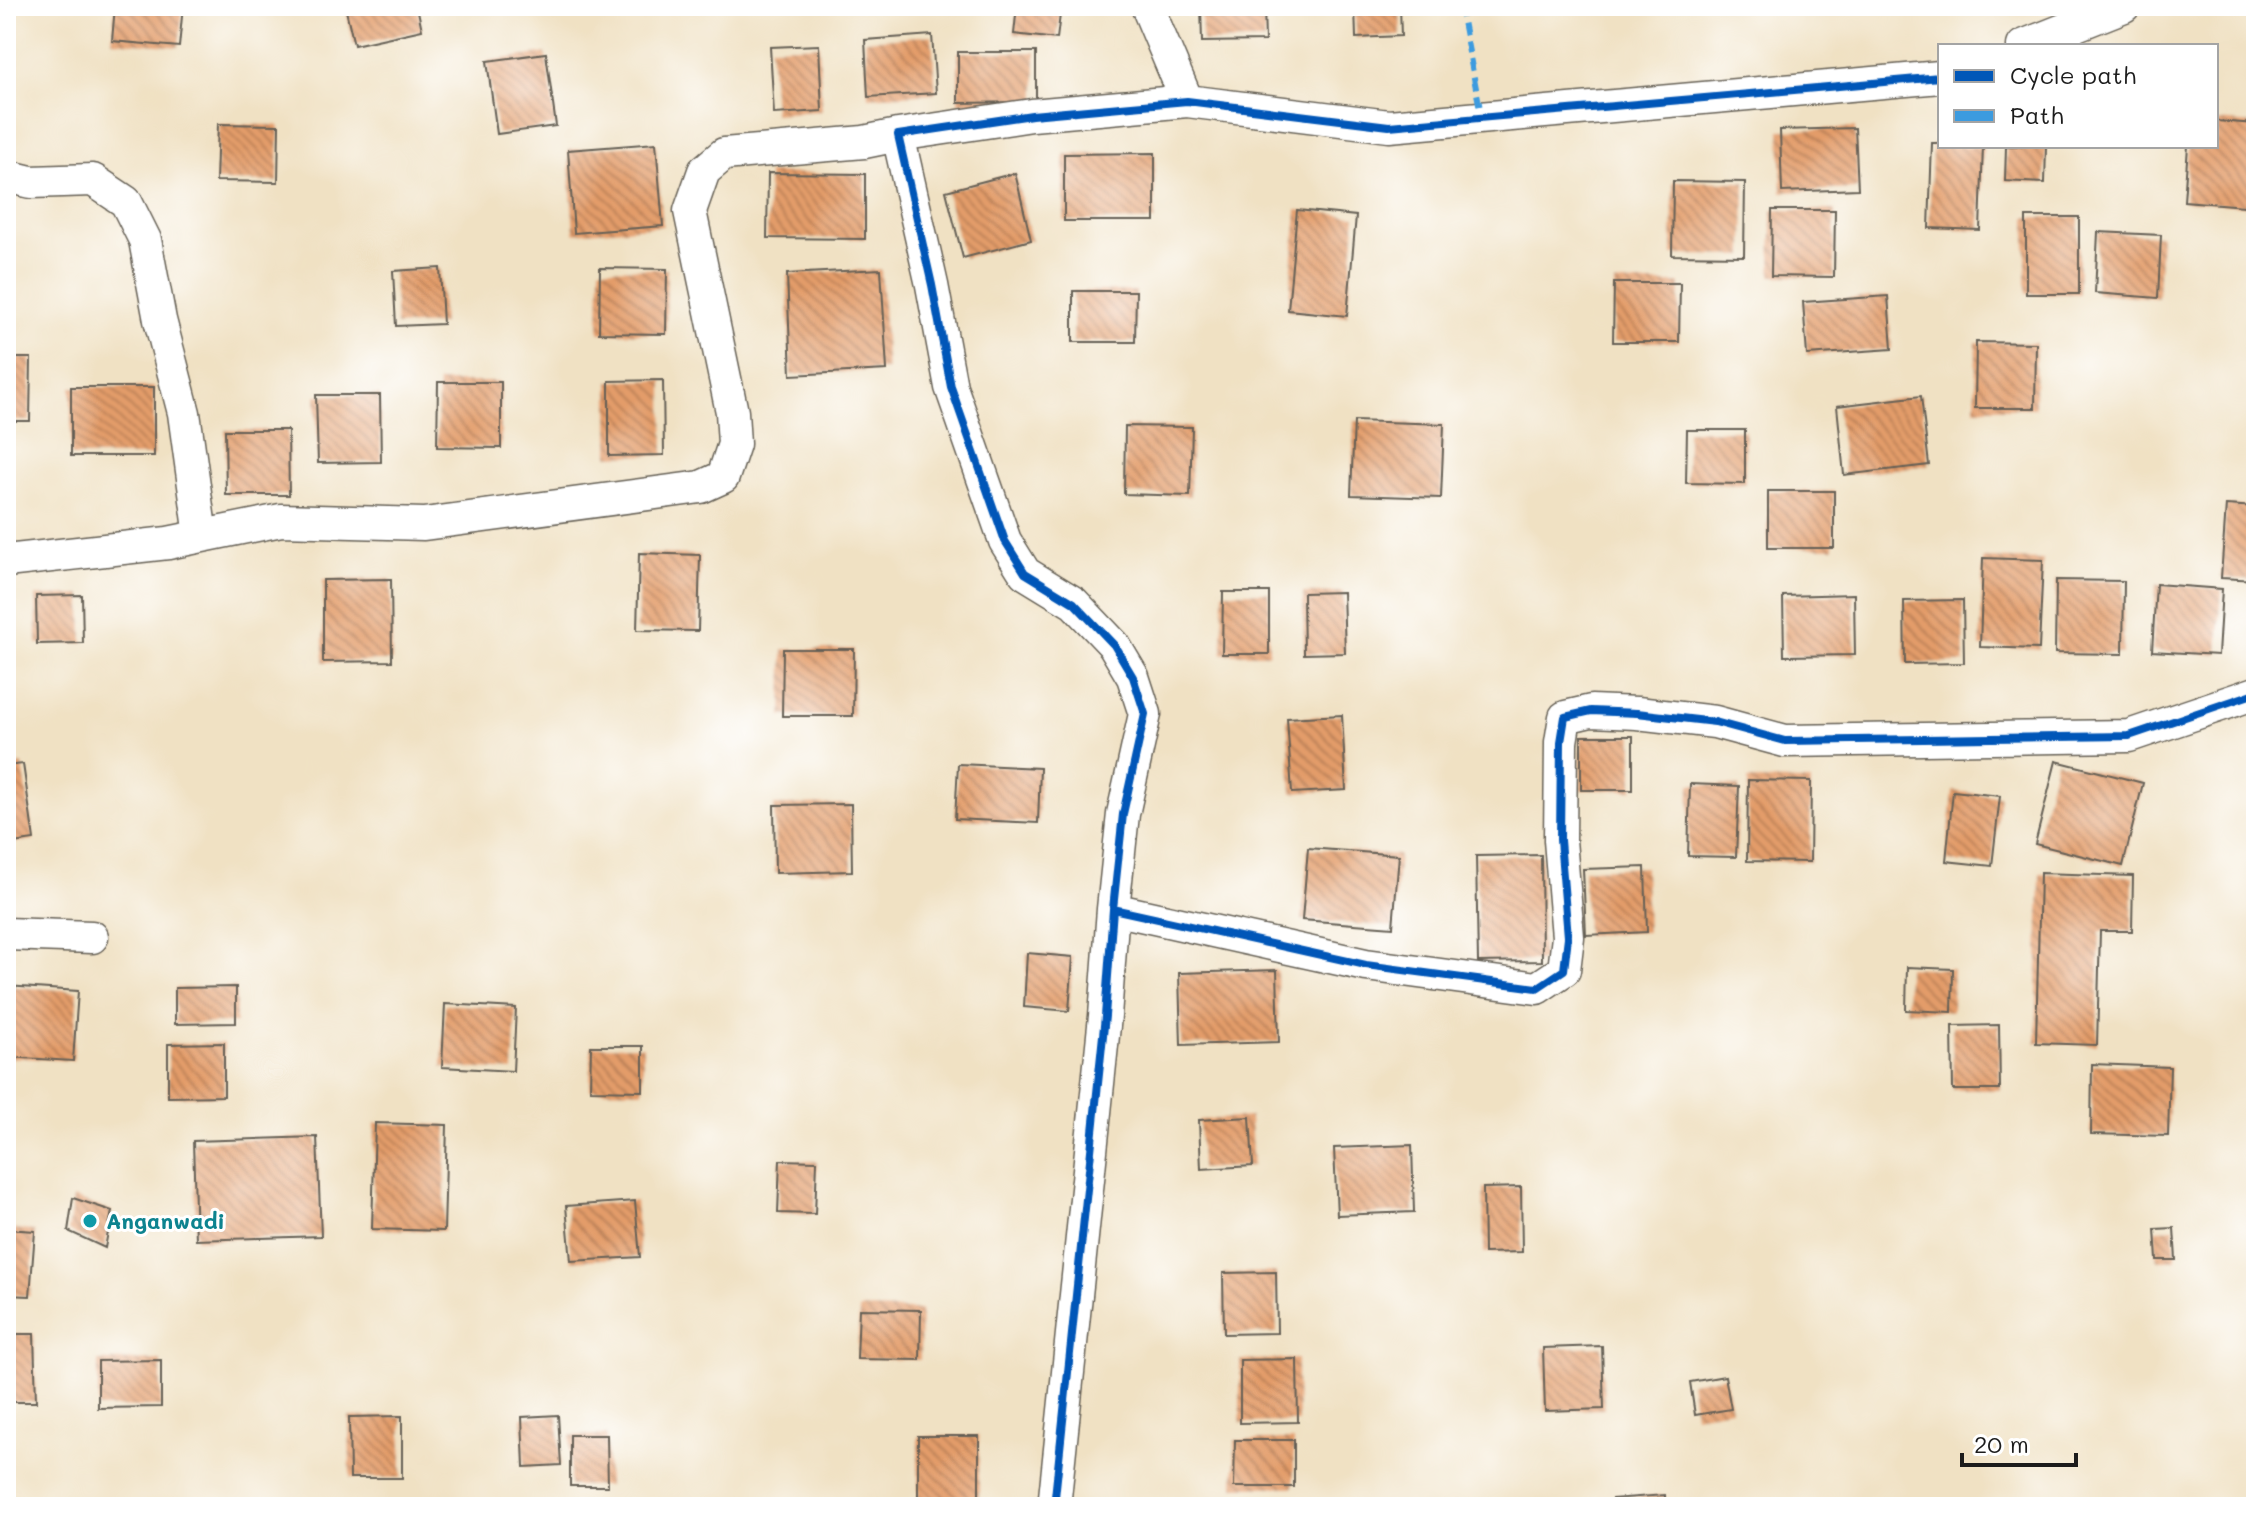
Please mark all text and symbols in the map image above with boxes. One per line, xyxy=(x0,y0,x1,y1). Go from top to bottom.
legend xyxy=(1938,44,2218,148)
text: Cycle path xyxy=(2010,59,2136,90)
text: Path xyxy=(2010,99,2064,130)
place label: Anganwadi xyxy=(106,1206,225,1235)
marker: Anganwadi xyxy=(81,1212,99,1230)
scale bar xyxy=(1962,1417,2076,1467)
text: 20 m xyxy=(1974,1428,2029,1459)

